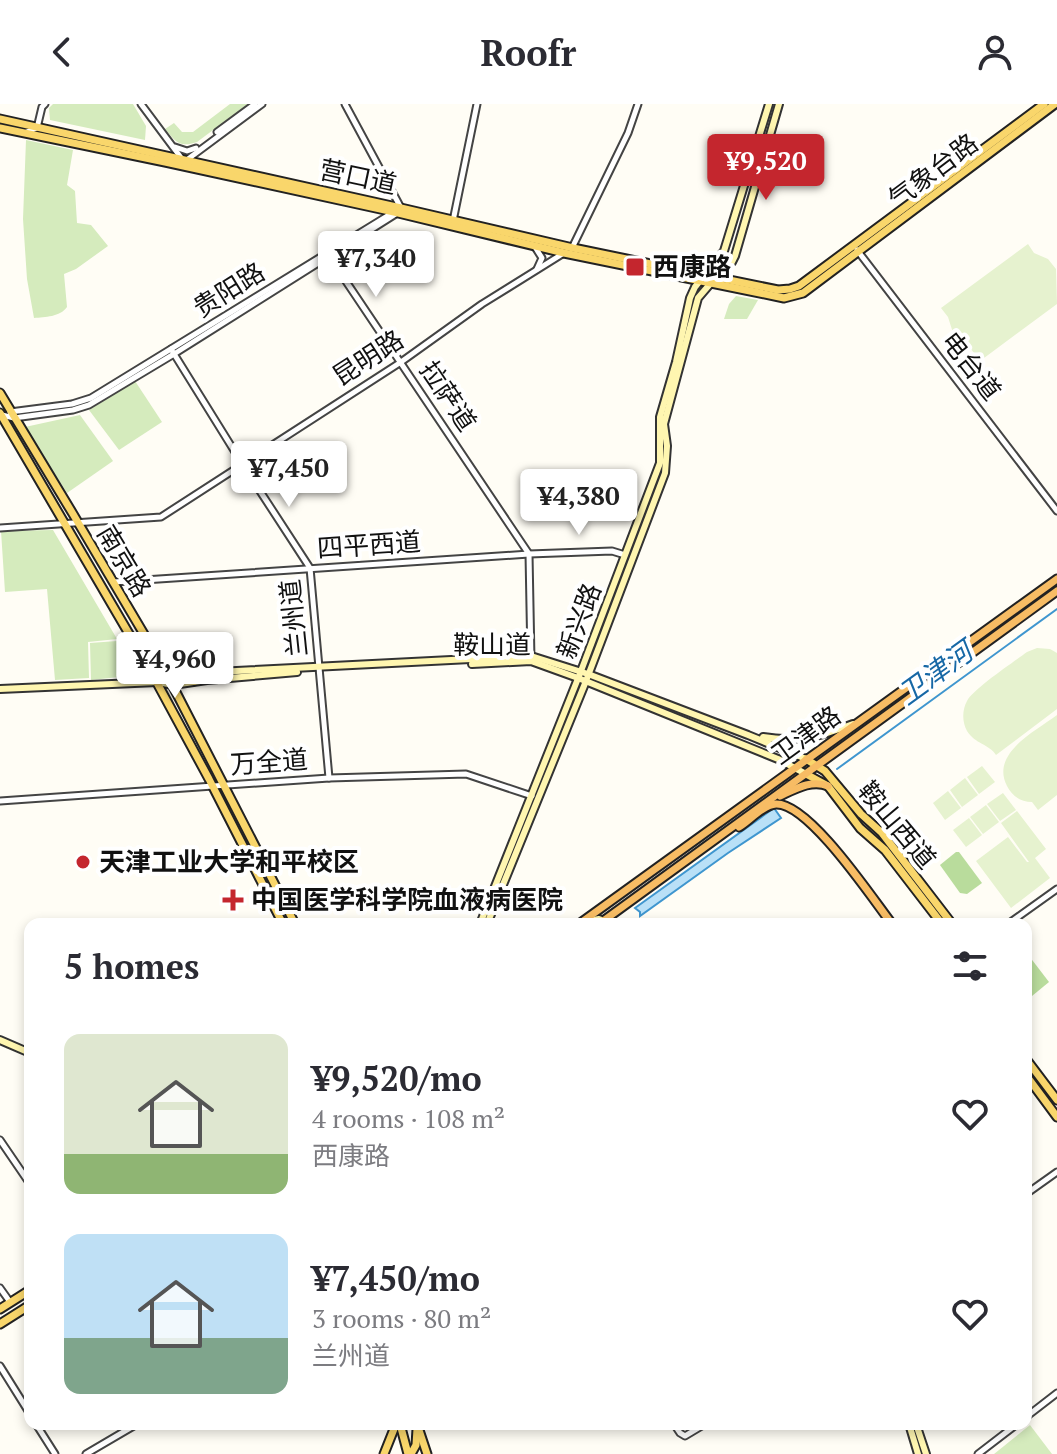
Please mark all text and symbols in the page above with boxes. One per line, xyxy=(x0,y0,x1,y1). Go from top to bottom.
text: Roofr xyxy=(481,29,576,76)
icon: back xyxy=(40,30,84,74)
icon: person xyxy=(973,30,1017,74)
street label: 气象台路 xyxy=(881,125,984,215)
pin: ¥9,520 xyxy=(701,134,831,202)
text: ¥9,520 xyxy=(725,143,807,177)
street label: 营口道 xyxy=(317,151,400,201)
pin: ¥7,340 xyxy=(311,231,441,299)
text: ¥7,340 xyxy=(336,240,416,274)
place label: 西康路 xyxy=(653,249,731,283)
street label: 贵阳路 xyxy=(186,254,271,324)
marker: 西康路 xyxy=(624,256,646,278)
street label: 昆明路 xyxy=(325,322,409,393)
street label: 电台道 xyxy=(934,324,1009,407)
street label: 拉萨道 xyxy=(413,354,485,437)
pin: ¥7,450 xyxy=(224,441,354,509)
text: ¥7,450 xyxy=(249,450,329,484)
pin: ¥4,380 xyxy=(514,469,644,537)
text: ¥4,380 xyxy=(538,478,620,512)
street label: 南京路 xyxy=(90,518,160,603)
street label: 四平西道 xyxy=(316,523,422,565)
street label: 兰州道 xyxy=(272,578,314,659)
street label: 新兴路 xyxy=(548,578,608,663)
street label: 鞍山道 xyxy=(453,627,531,661)
water label: 卫津河 xyxy=(890,630,984,712)
pin: ¥4,960 xyxy=(110,632,240,700)
text: ¥4,960 xyxy=(134,641,216,675)
street label: 卫津路 xyxy=(764,698,847,771)
street label: 万全道 xyxy=(229,741,309,781)
street label: 鞍山西道 xyxy=(851,774,944,875)
place label: 天津工业大学和平校区 xyxy=(99,844,359,878)
marker: 天津工业大学和平校区 xyxy=(74,853,92,871)
place label: 中国医学科学院血液病医院 xyxy=(251,882,563,916)
marker: 中国医学科学院血液病医院 xyxy=(222,889,244,911)
text: 5 homes xyxy=(64,944,199,989)
icon: filters xyxy=(948,944,992,988)
text: ¥9,520/mo xyxy=(312,1056,482,1101)
icon: home xyxy=(128,1066,224,1162)
icon: heart xyxy=(948,1092,992,1136)
text: 4 rooms · 108 m² xyxy=(312,1101,505,1135)
text: 西康路 xyxy=(312,1138,390,1172)
text: ¥7,450/mo xyxy=(312,1256,480,1301)
icon: home xyxy=(128,1266,224,1362)
icon: heart xyxy=(948,1292,992,1336)
text: 3 rooms · 80 m² xyxy=(312,1301,491,1335)
text: 兰州道 xyxy=(312,1338,390,1372)

